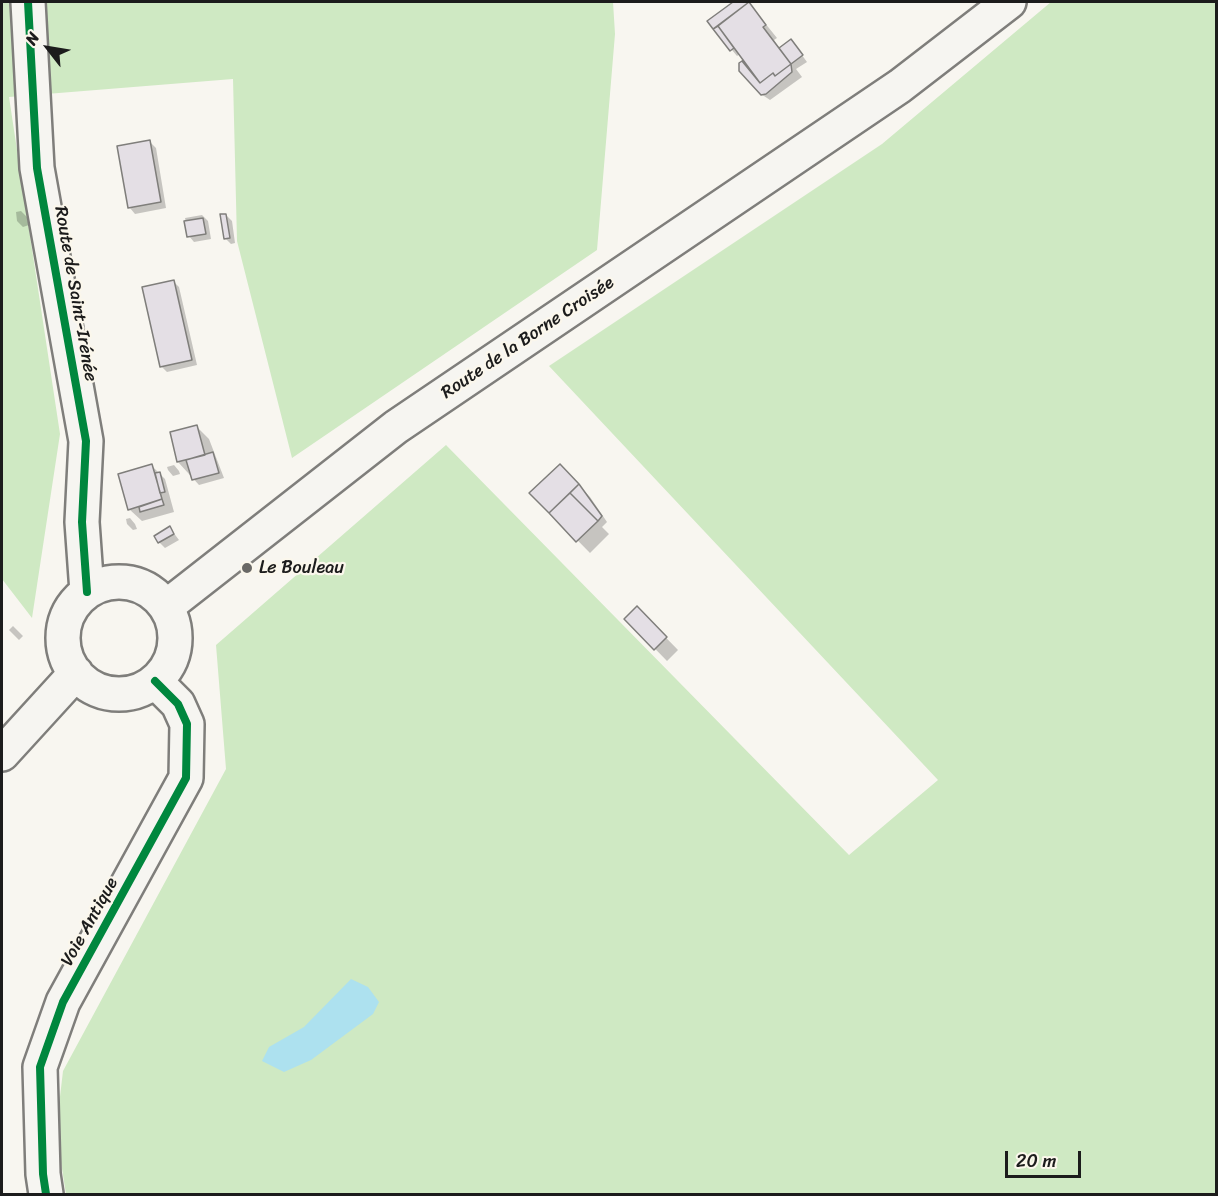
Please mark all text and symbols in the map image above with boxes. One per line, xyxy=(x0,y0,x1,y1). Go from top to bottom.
north arrow xyxy=(18,18,78,78)
text: N xyxy=(17,26,47,51)
street label: Route de Saint-Irénée xyxy=(49,205,101,383)
street label: Route de la Borne Croisée xyxy=(438,272,618,404)
place label: Le Bouleau xyxy=(259,557,344,579)
marker: Le Bouleau xyxy=(240,561,254,575)
street label: Voie Antique xyxy=(57,874,123,970)
scale bar xyxy=(1008,1139,1084,1177)
text: 20 m xyxy=(1016,1145,1056,1177)

